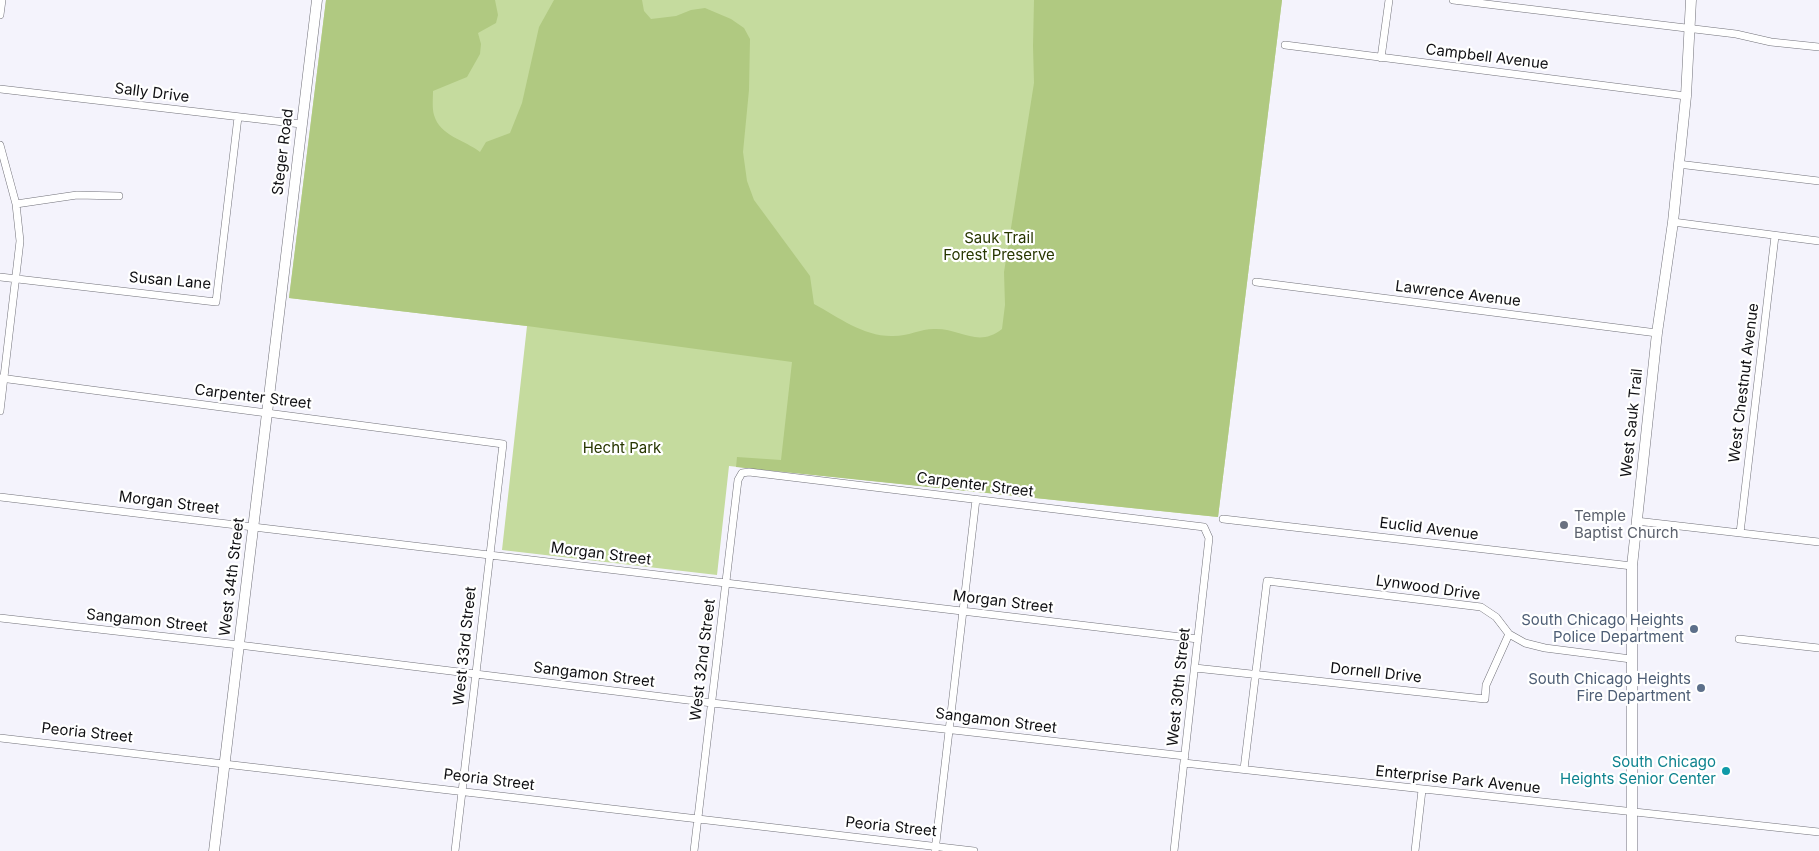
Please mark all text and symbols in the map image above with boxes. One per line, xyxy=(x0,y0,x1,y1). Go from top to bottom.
street label: Campbell Avenue xyxy=(1424,41,1550,73)
street label: Sally Drive xyxy=(114,79,190,107)
street label: Steger Road xyxy=(269,108,297,196)
park label: Sauk Trail Forest Preserve xyxy=(943,229,1055,264)
street label: Susan Lane xyxy=(128,268,212,294)
street label: Lawrence Avenue xyxy=(1394,277,1522,311)
street label: West Chestnut Avenue xyxy=(1725,302,1763,464)
street label: West Sauk Trail xyxy=(1617,368,1647,478)
street label: Carpenter Street xyxy=(193,381,313,413)
park label: Hecht Park xyxy=(583,439,661,457)
street label: Carpenter Street xyxy=(915,469,1035,501)
street label: Morgan Street xyxy=(118,488,220,518)
place label: Temple Baptist Church xyxy=(1574,507,1679,542)
street label: Euclid Avenue xyxy=(1378,514,1480,544)
street label: West 34th Street xyxy=(216,517,248,637)
marker: Temple Baptist Church xyxy=(1558,519,1570,531)
street label: Morgan Street xyxy=(550,539,652,569)
street label: Lynwood Drive xyxy=(1375,572,1481,604)
street label: West 33rd Street xyxy=(450,586,480,706)
street label: Morgan Street xyxy=(952,587,1054,617)
street label: West 32nd Street xyxy=(687,598,719,722)
street label: Sangamon Street xyxy=(85,606,209,636)
place label: South Chicago Heights Police Department xyxy=(1521,611,1684,646)
marker: South Chicago Heights Police Department xyxy=(1688,623,1700,635)
street label: West 30th Street xyxy=(1164,627,1194,747)
street label: Sangamon Street xyxy=(532,659,656,691)
street label: Dornell Drive xyxy=(1329,659,1423,687)
place label: South Chicago Heights Fire Department xyxy=(1528,670,1691,705)
marker: South Chicago Heights Fire Department xyxy=(1695,682,1707,694)
street label: Sangamon Street xyxy=(934,705,1058,737)
street label: Peoria Street xyxy=(40,719,134,747)
place label: South Chicago Heights Senior Center xyxy=(1560,753,1716,788)
street label: Enterprise Park Avenue xyxy=(1375,762,1541,798)
street label: Peoria Street xyxy=(442,765,536,795)
marker: South Chicago Heights Senior Center xyxy=(1720,765,1732,777)
street label: Peoria Street xyxy=(844,813,938,841)

